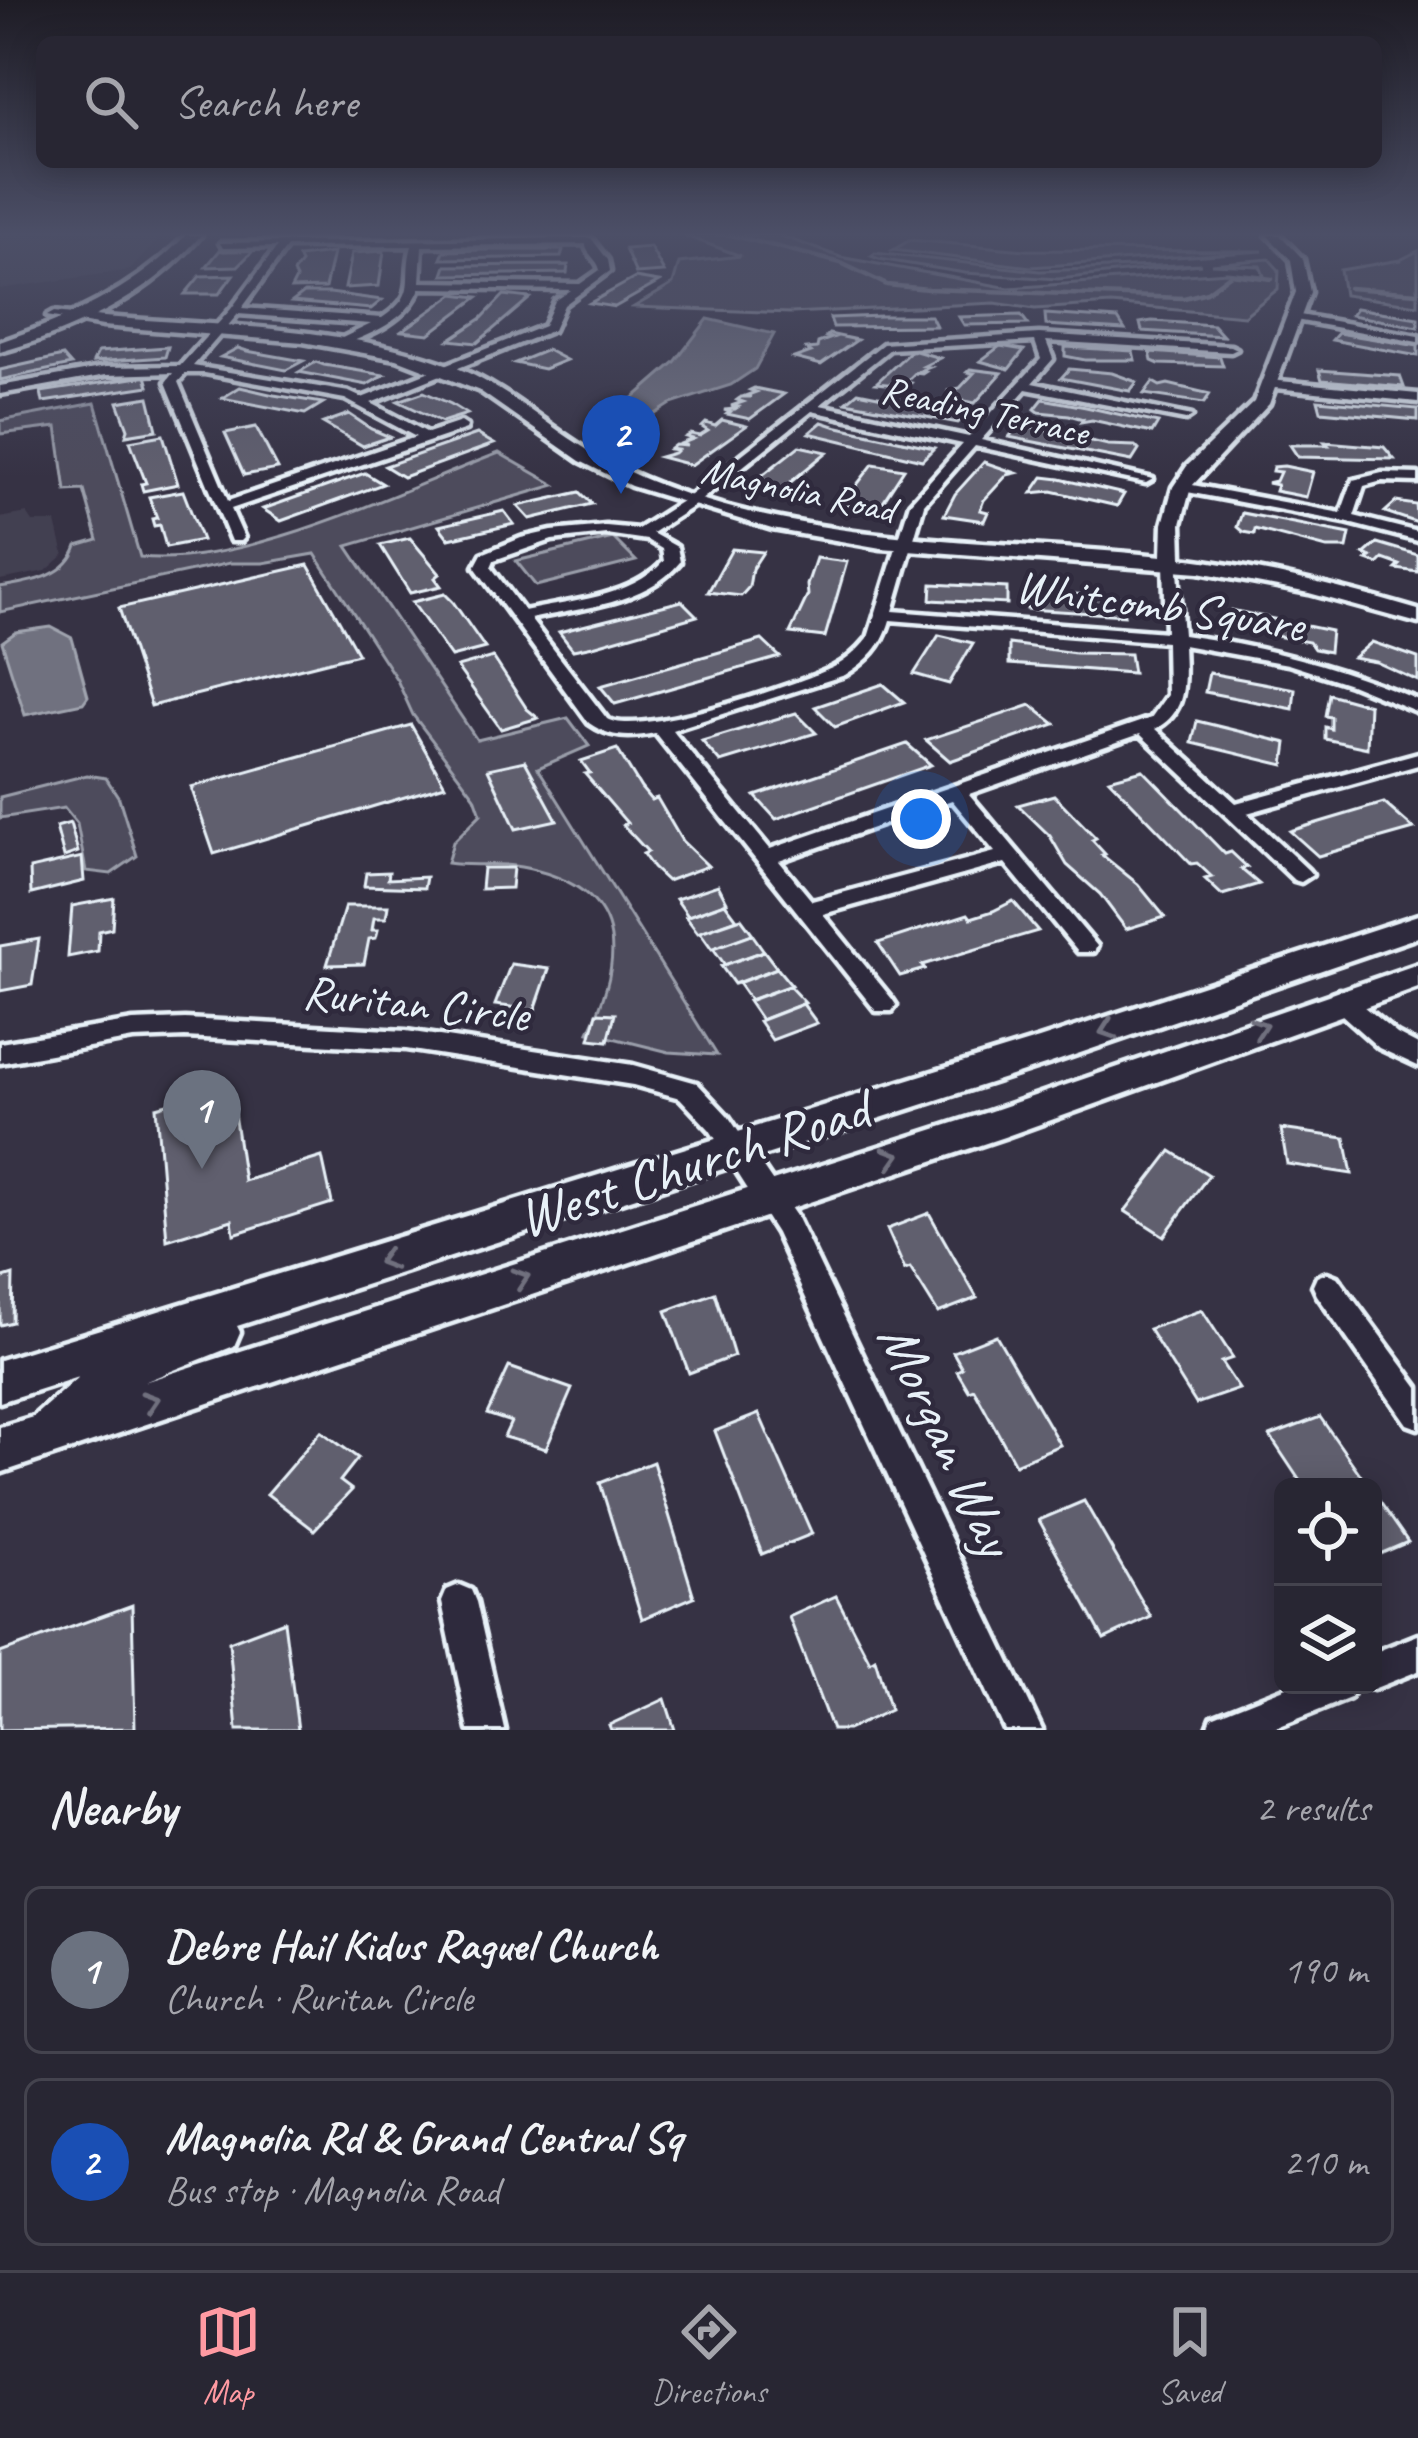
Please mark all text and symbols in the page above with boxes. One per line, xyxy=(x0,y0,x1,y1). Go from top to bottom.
search box xyxy=(36,36,1382,168)
icon: search xyxy=(78,69,144,135)
text: Search here xyxy=(174,74,357,131)
street label: Reading Terrace xyxy=(877,365,1095,457)
pin: 2 xyxy=(582,395,660,494)
street label: Magnolia Road xyxy=(697,446,905,536)
street label: Whitcomb Square xyxy=(1012,555,1311,655)
your location xyxy=(891,789,951,849)
street label: Ruritan Circle xyxy=(300,961,535,1045)
one-way arrow xyxy=(1099,1016,1120,1040)
one-way arrow xyxy=(1248,1016,1269,1041)
pin: 1 xyxy=(163,1070,241,1169)
street label: West Church Road xyxy=(509,1070,886,1254)
one-way arrow xyxy=(881,1147,902,1172)
one-way arrow xyxy=(376,1246,397,1271)
one-way arrow xyxy=(509,1268,530,1292)
street label: Morgan Way xyxy=(862,1311,1034,1571)
one-way arrow xyxy=(140,1390,161,1415)
map controls xyxy=(1274,1478,1382,1694)
button: locate xyxy=(1274,1478,1382,1586)
button: layers xyxy=(1274,1586,1382,1694)
text: Nearby xyxy=(48,1776,176,1840)
text: 2 results xyxy=(1256,1784,1370,1833)
text: Debre Hail Kidus Raguel Church xyxy=(165,1917,658,1974)
text: 1 xyxy=(81,1946,99,1995)
text: 190 m xyxy=(1283,1946,1367,1995)
text: Church · Ruritan Circle xyxy=(165,1974,473,2023)
text: Magnolia Rd & Grand Central Sq xyxy=(165,2109,682,2166)
text: 2 xyxy=(81,2138,99,2187)
text: 210 m xyxy=(1283,2138,1367,2187)
text: Bus stop · Magnolia Road xyxy=(165,2166,500,2215)
tab: Map xyxy=(195,2299,261,2413)
tab: Directions xyxy=(652,2299,766,2413)
tab: Saved xyxy=(1157,2299,1223,2413)

